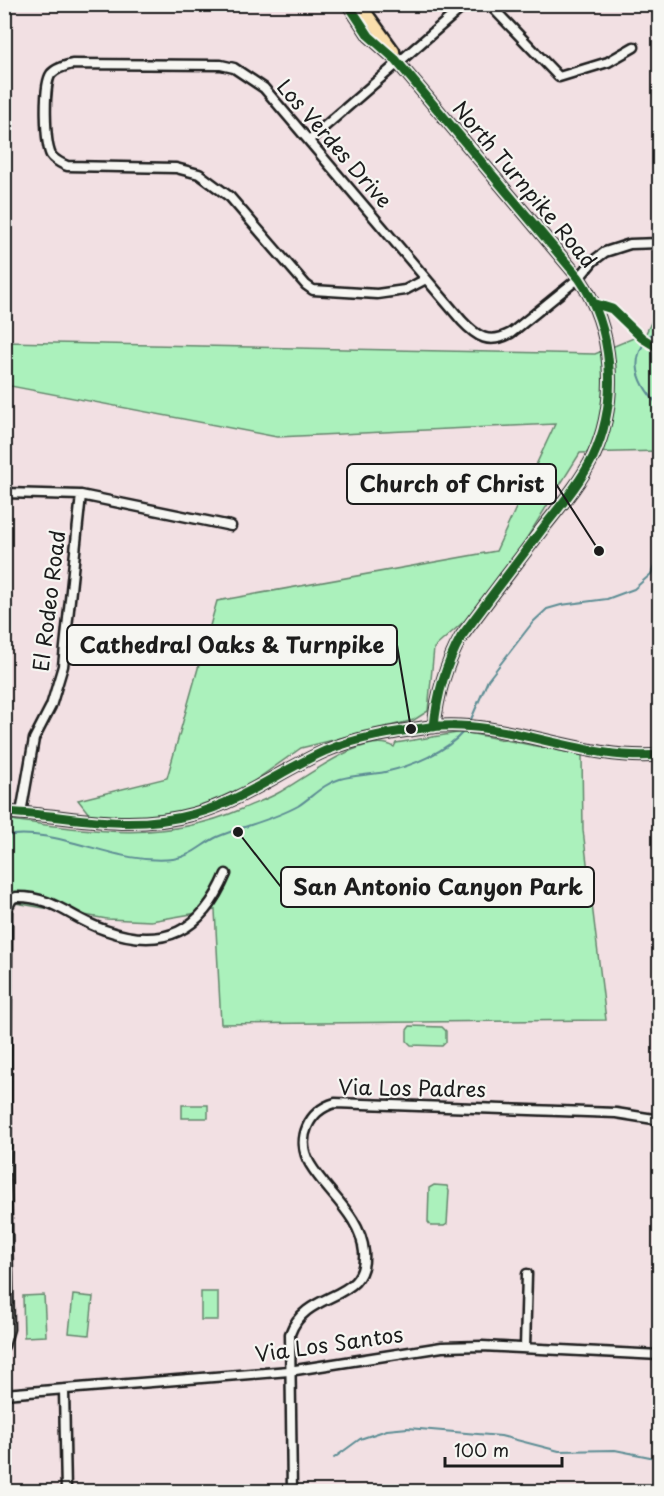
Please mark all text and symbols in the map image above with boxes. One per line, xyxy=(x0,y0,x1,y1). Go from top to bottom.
street label: Los Verdes Drive xyxy=(270,71,401,214)
street label: North Turnpike Road xyxy=(446,93,605,274)
callout: Church of Christ xyxy=(347,464,556,504)
text: Church of Christ xyxy=(359,466,545,499)
street label: El Rodeo Road xyxy=(23,528,73,673)
callout: Cathedral Oaks & Turnpike xyxy=(67,625,397,665)
text: Cathedral Oaks & Turnpike xyxy=(80,627,385,660)
callout: San Antonio Canyon Park xyxy=(281,867,594,907)
text: San Antonio Canyon Park xyxy=(293,869,583,902)
street label: Via Los Padres xyxy=(338,1070,486,1104)
street label: Via Los Santos xyxy=(253,1317,405,1369)
scale bar xyxy=(445,1430,562,1468)
text: 100 m xyxy=(454,1436,509,1463)

